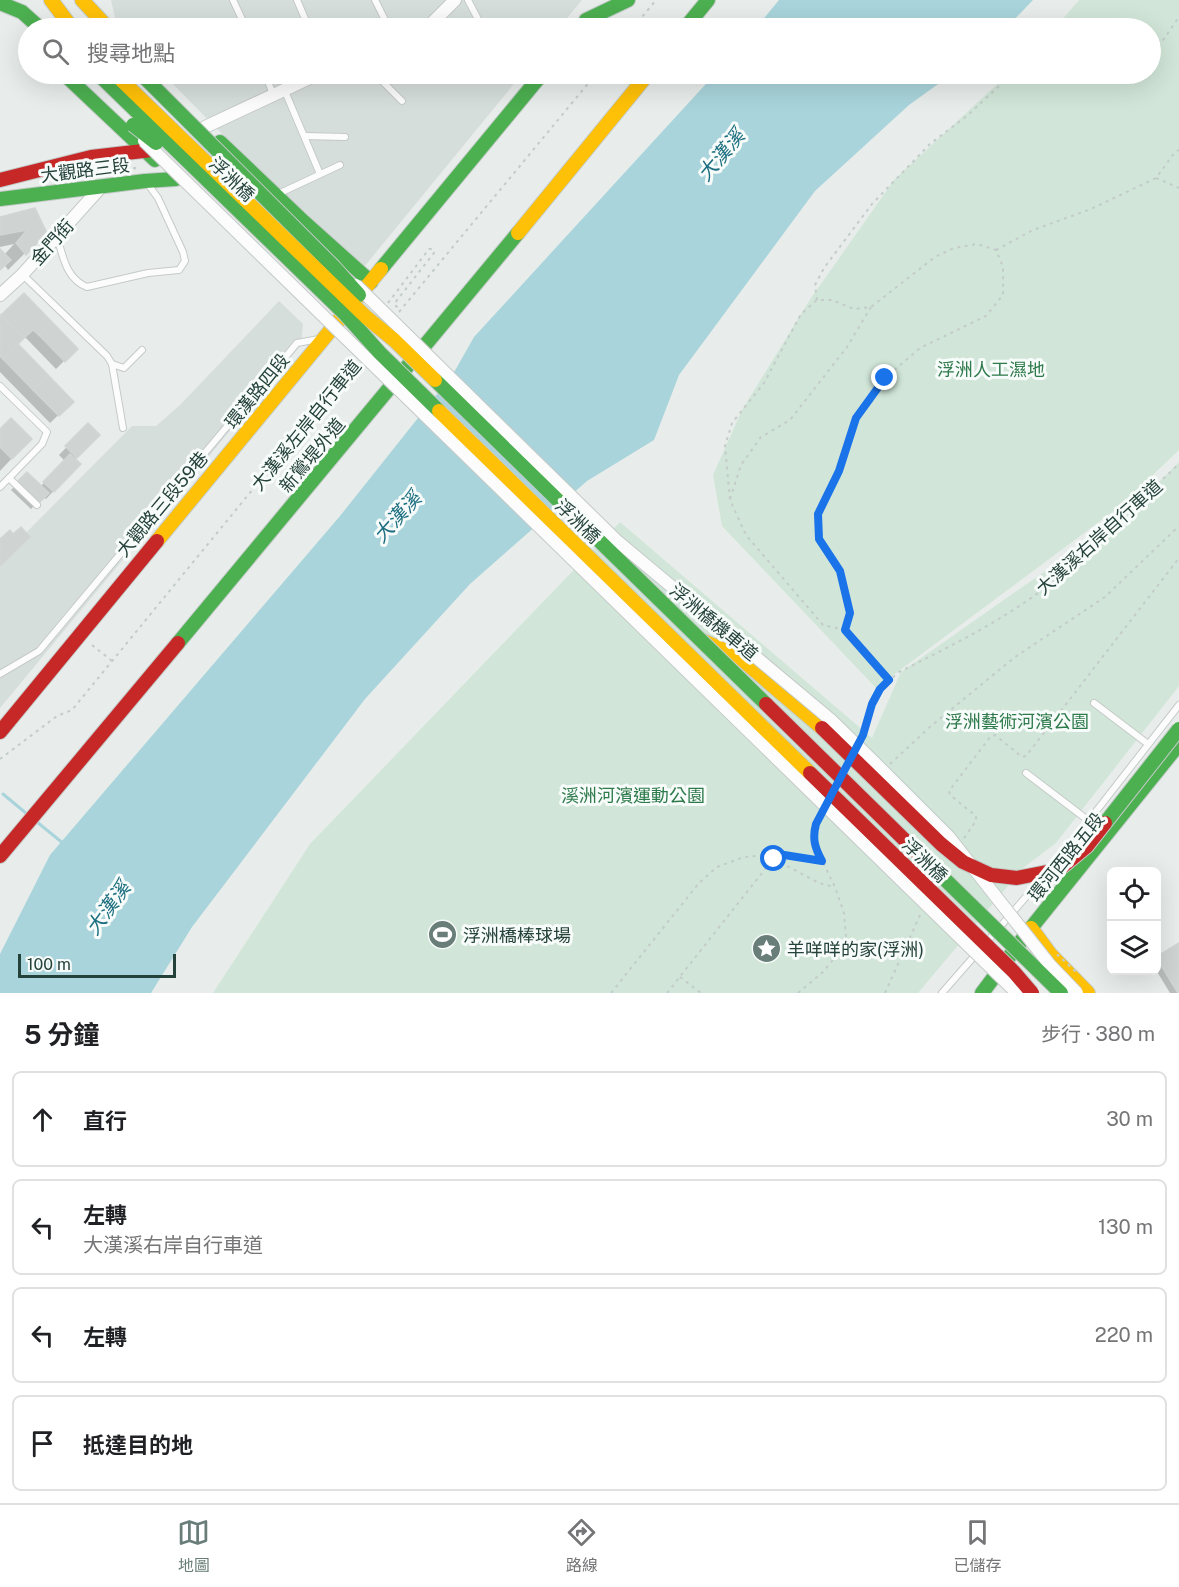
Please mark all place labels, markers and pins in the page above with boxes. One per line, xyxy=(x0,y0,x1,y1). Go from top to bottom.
sports icon: 浮洲橋棒球場 xyxy=(426,919,458,951)
place label: 浮洲橋棒球場 xyxy=(463,925,571,946)
place icon: 羊咩咩的家(浮洲) xyxy=(750,933,782,965)
place label: 羊咩咩的家(浮洲) xyxy=(787,939,924,960)

